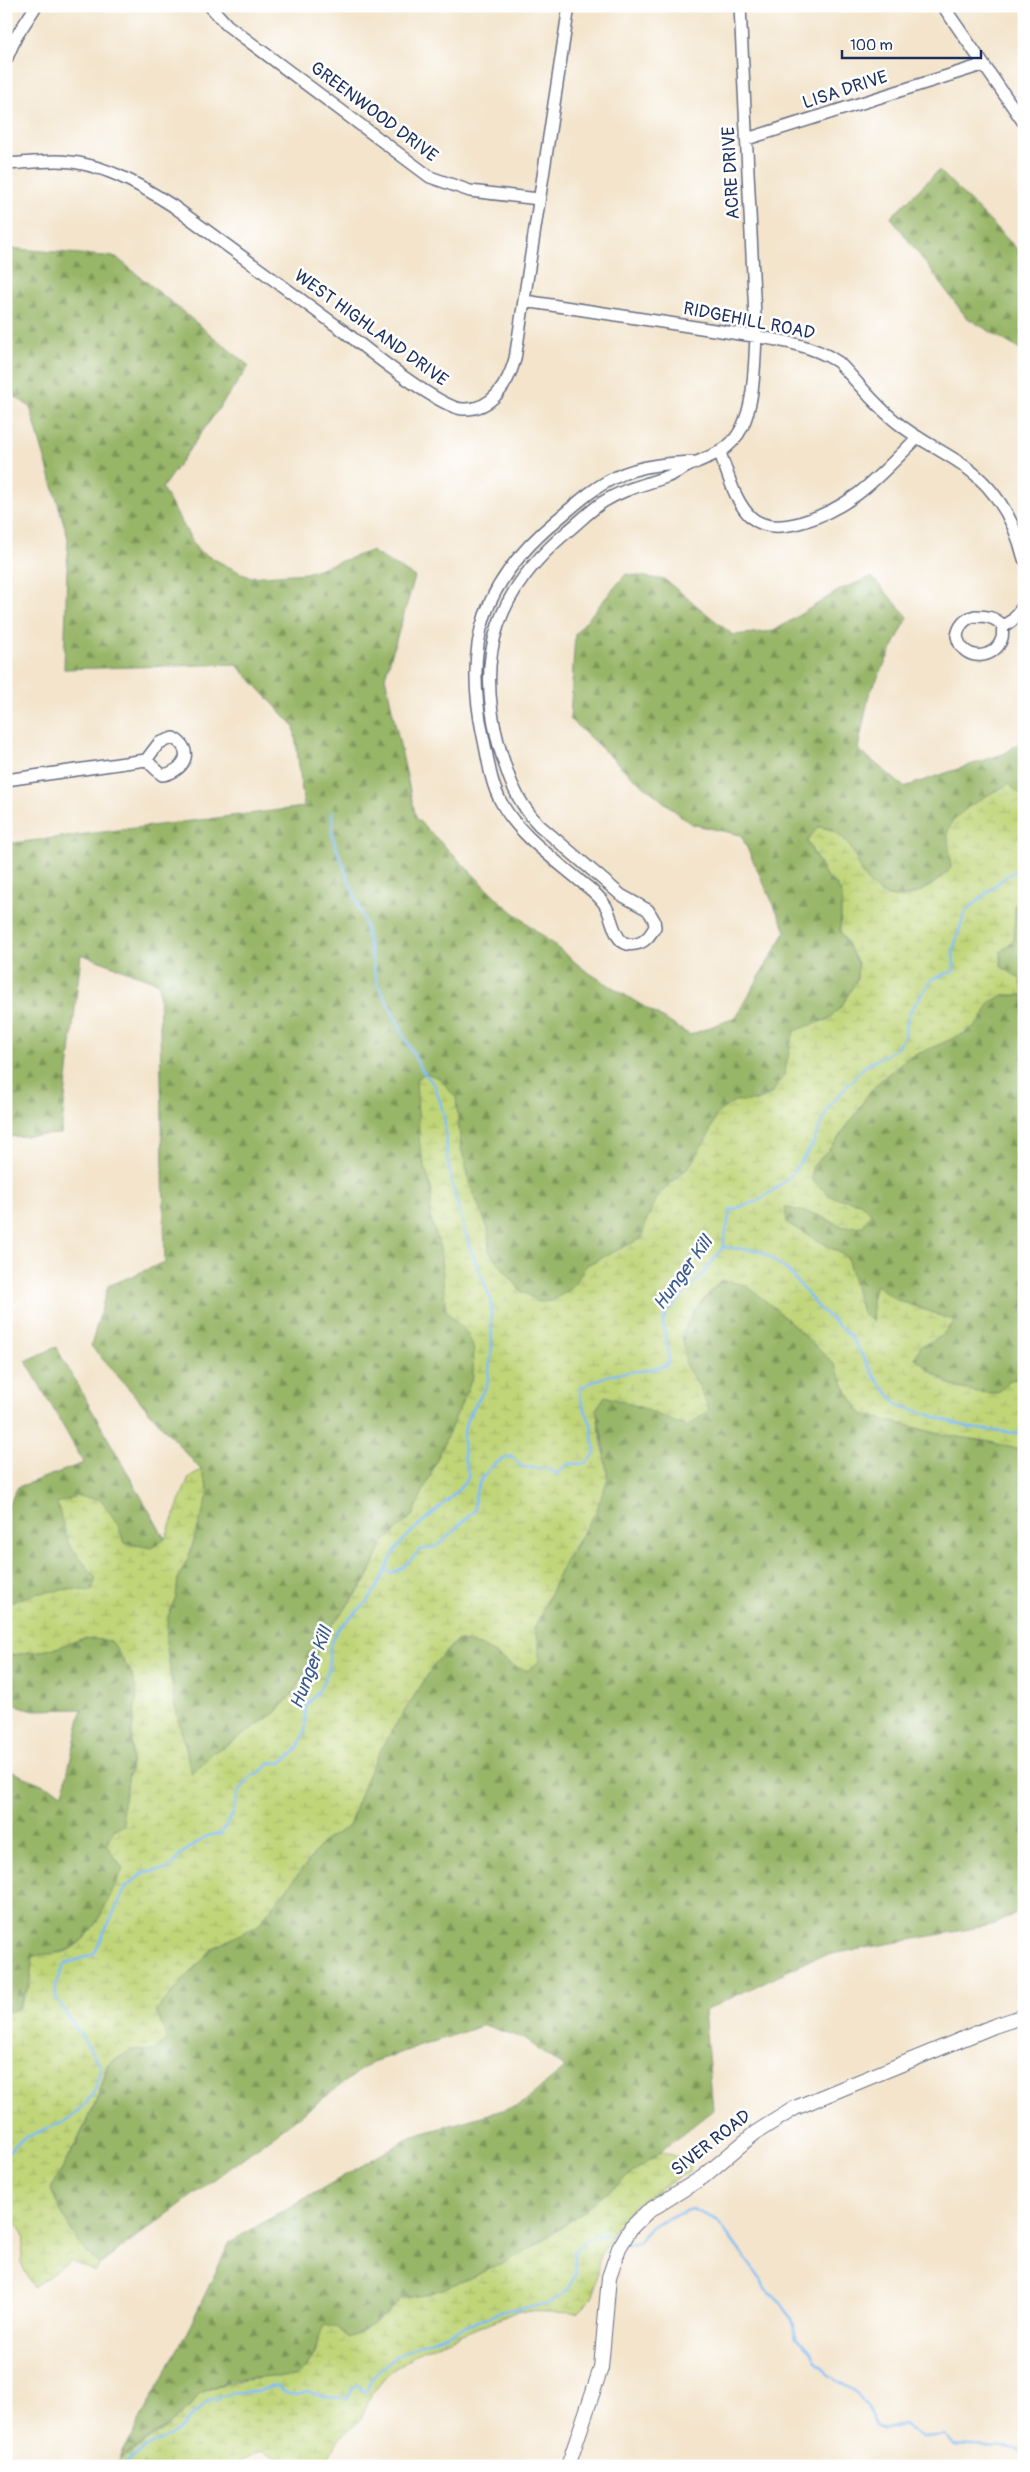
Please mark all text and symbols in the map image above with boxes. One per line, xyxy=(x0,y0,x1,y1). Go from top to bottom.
scale bar xyxy=(842,28,981,60)
text: 100 m xyxy=(850,36,893,55)
street label: GREENWOOD DRIVE xyxy=(306,56,442,168)
street label: LISA DRIVE xyxy=(799,65,891,115)
street label: ACRE DRIVE xyxy=(717,126,745,220)
street label: WEST HIGHLAND DRIVE xyxy=(290,264,452,392)
street label: RIDGEHILL ROAD xyxy=(681,297,817,345)
water label: Hunger Kill xyxy=(648,1229,719,1315)
water label: Hunger Kill xyxy=(284,1621,339,1712)
street label: SIVER ROAD xyxy=(667,2105,755,2181)

